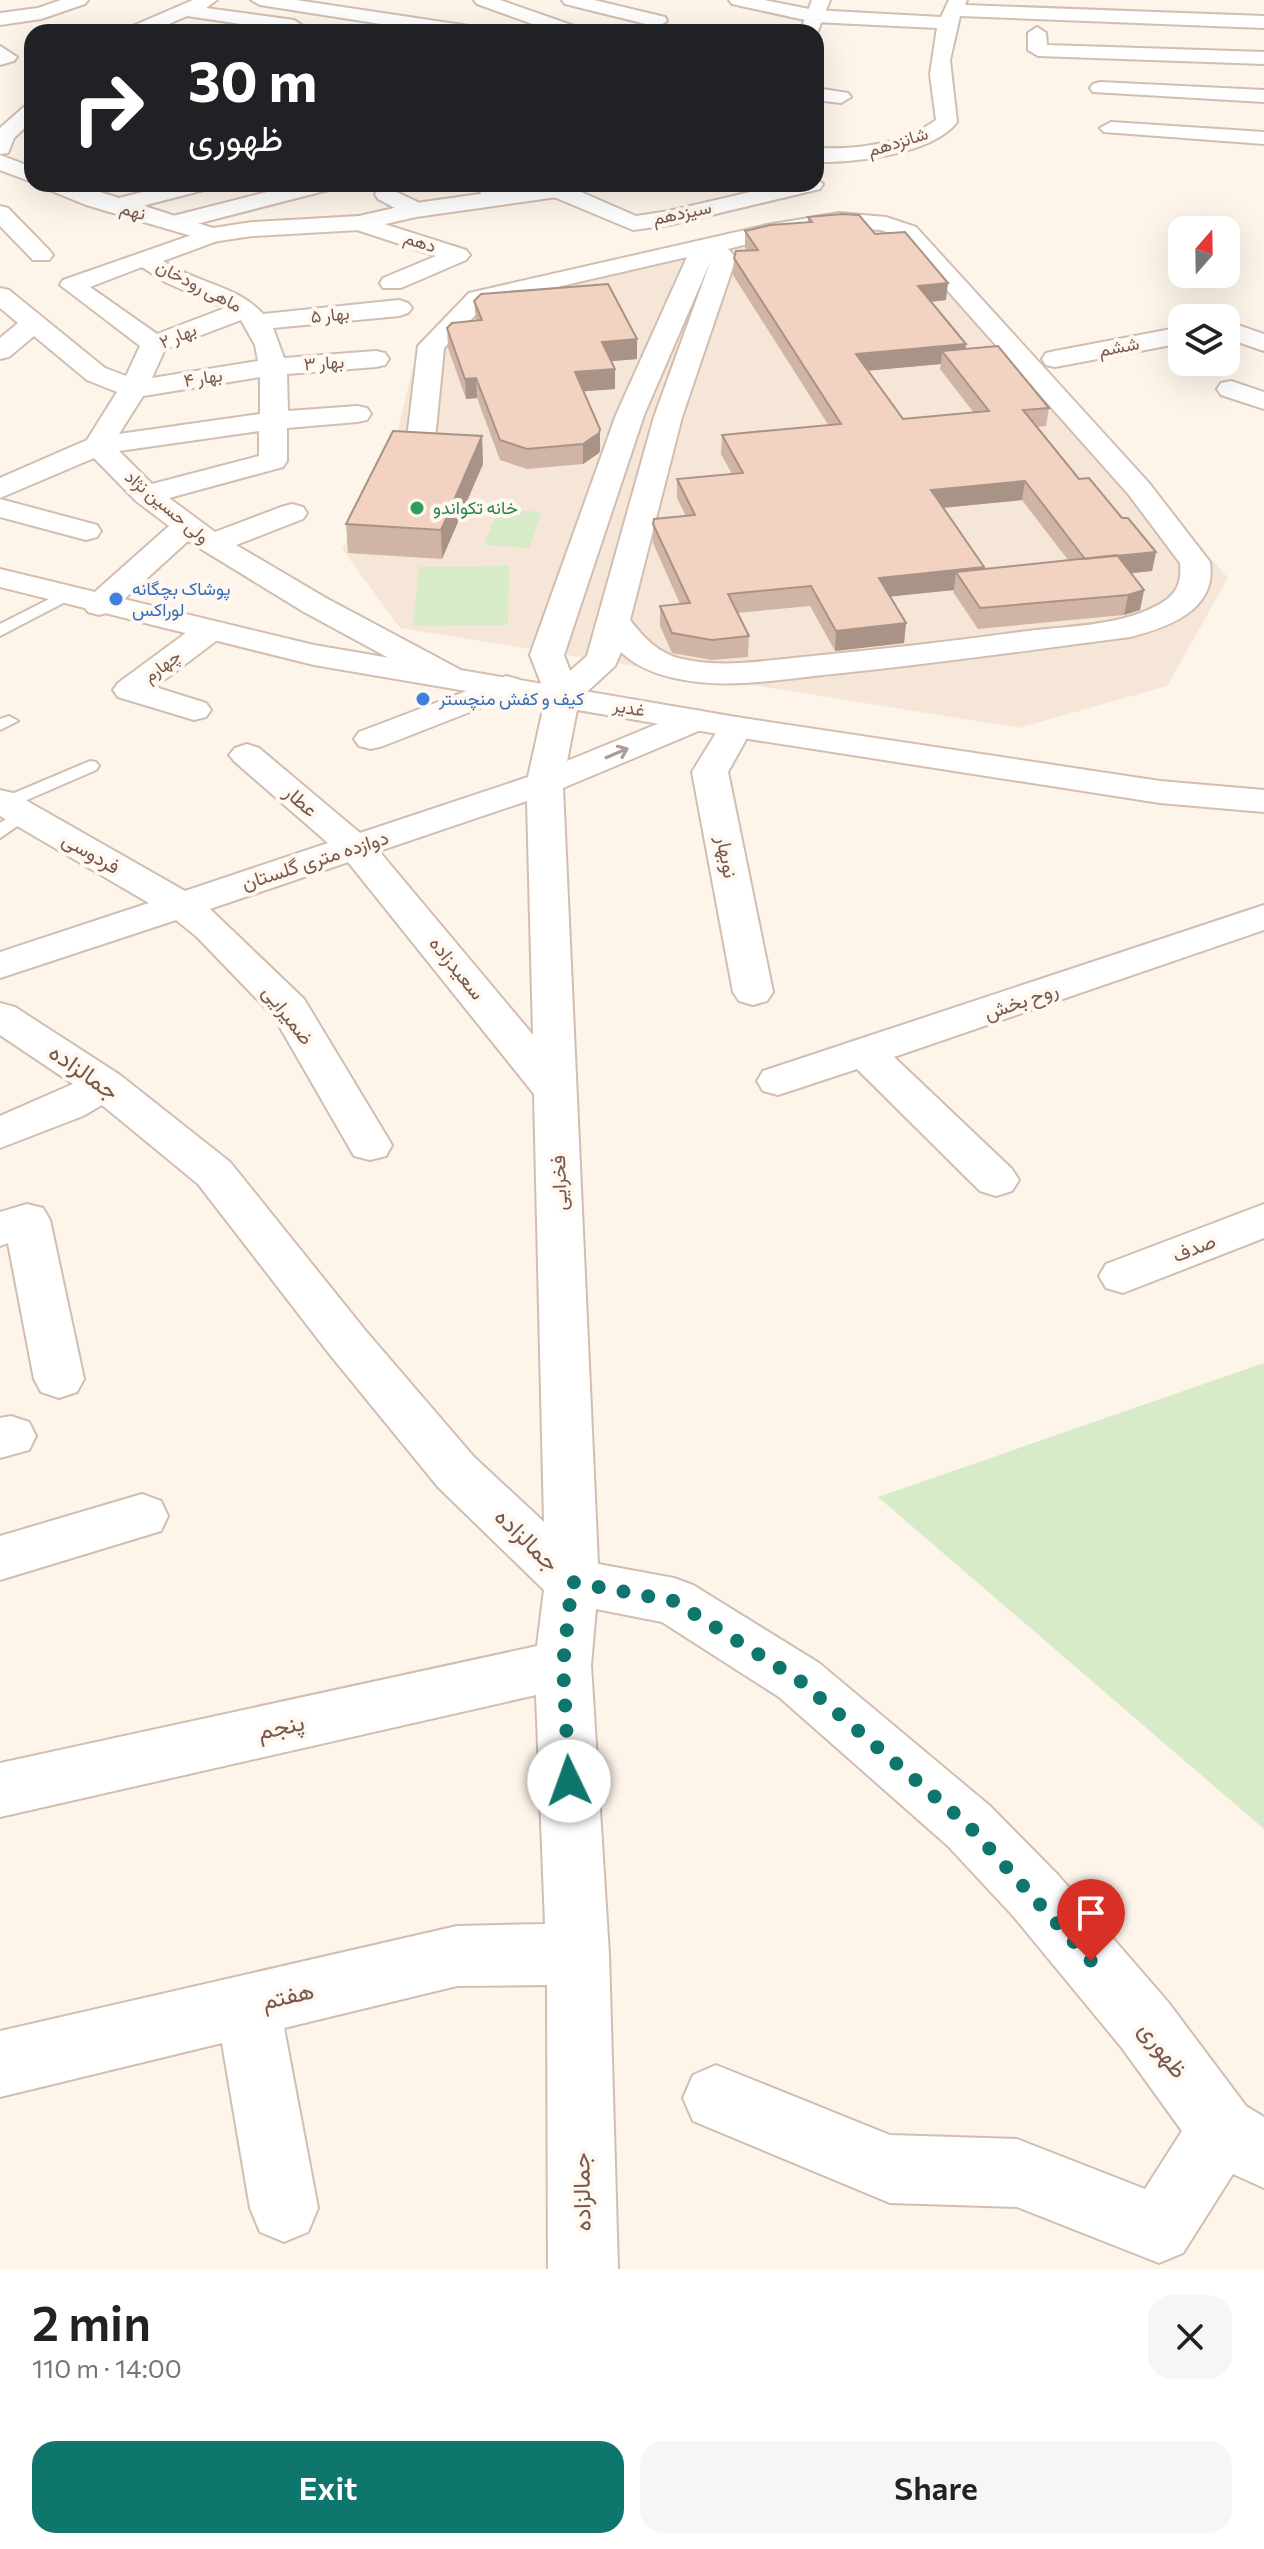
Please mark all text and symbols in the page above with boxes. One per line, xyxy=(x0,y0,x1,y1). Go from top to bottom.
text: 30 m xyxy=(188,45,317,114)
icon: right xyxy=(56,56,160,160)
text: ظهوری xyxy=(188,114,283,158)
street label: شانزدهم xyxy=(865,121,931,163)
street label: سیزدهم xyxy=(650,195,714,231)
street label: نهم xyxy=(117,196,149,226)
north arrow xyxy=(1168,216,1240,288)
map controls xyxy=(1168,216,1240,376)
street label: دهم xyxy=(401,226,439,258)
street label: ماهی رودخان xyxy=(152,254,246,317)
street label: بهار ۵ xyxy=(309,301,351,328)
button: layers xyxy=(1168,304,1240,376)
street label: بهار ۲ xyxy=(156,318,200,354)
street label: ششم xyxy=(1097,331,1141,363)
street label: بهار ۳ xyxy=(303,350,345,375)
street label: بهار ۴ xyxy=(182,363,224,392)
street label: ولی حسین نژاد xyxy=(120,465,214,549)
place label: خانه تکواندو xyxy=(433,496,518,519)
marker: خانه تکواندو xyxy=(408,499,426,517)
place label: پوشاک بچگانه لوراکس xyxy=(132,577,231,621)
marker: پوشاک بچگانه لوراکس xyxy=(107,590,125,608)
street label: چهارم xyxy=(138,644,186,688)
place label: کیف و کفش منچستر xyxy=(438,687,584,711)
marker: کیف و کفش منچستر xyxy=(414,690,432,708)
street label: غدیر xyxy=(610,693,647,722)
one-way arrow xyxy=(604,745,629,759)
street label: عطار xyxy=(278,779,323,823)
street label: دوازده متری گلستان xyxy=(238,824,392,896)
street label: فردوسی xyxy=(57,826,125,880)
street label: نوبهار xyxy=(710,833,744,880)
street label: سعیدزاده xyxy=(424,931,490,1005)
street label: روح بخش xyxy=(980,976,1062,1027)
street label: ضمیرایی xyxy=(256,980,320,1050)
street label: جمالزاده xyxy=(43,1036,125,1107)
street label: فخرایی xyxy=(545,1155,573,1211)
street label: صدف xyxy=(1168,1228,1219,1267)
street label: جمالزاده xyxy=(488,1501,566,1578)
street label: پنجم xyxy=(254,1706,308,1748)
position arrow xyxy=(527,1739,611,1823)
pin xyxy=(1057,1879,1125,1961)
icon: arrive xyxy=(1069,1891,1113,1935)
street label: هفتم xyxy=(259,1975,317,2017)
street label: ظهوری xyxy=(1132,2015,1195,2084)
street label: جمالزاده xyxy=(565,2152,598,2232)
text: 2 min xyxy=(32,2292,151,2351)
button: close xyxy=(1148,2295,1232,2379)
text: 110 m · 14:00 xyxy=(32,2352,182,2383)
button: Exit xyxy=(32,2441,624,2533)
button: Share xyxy=(640,2441,1232,2533)

